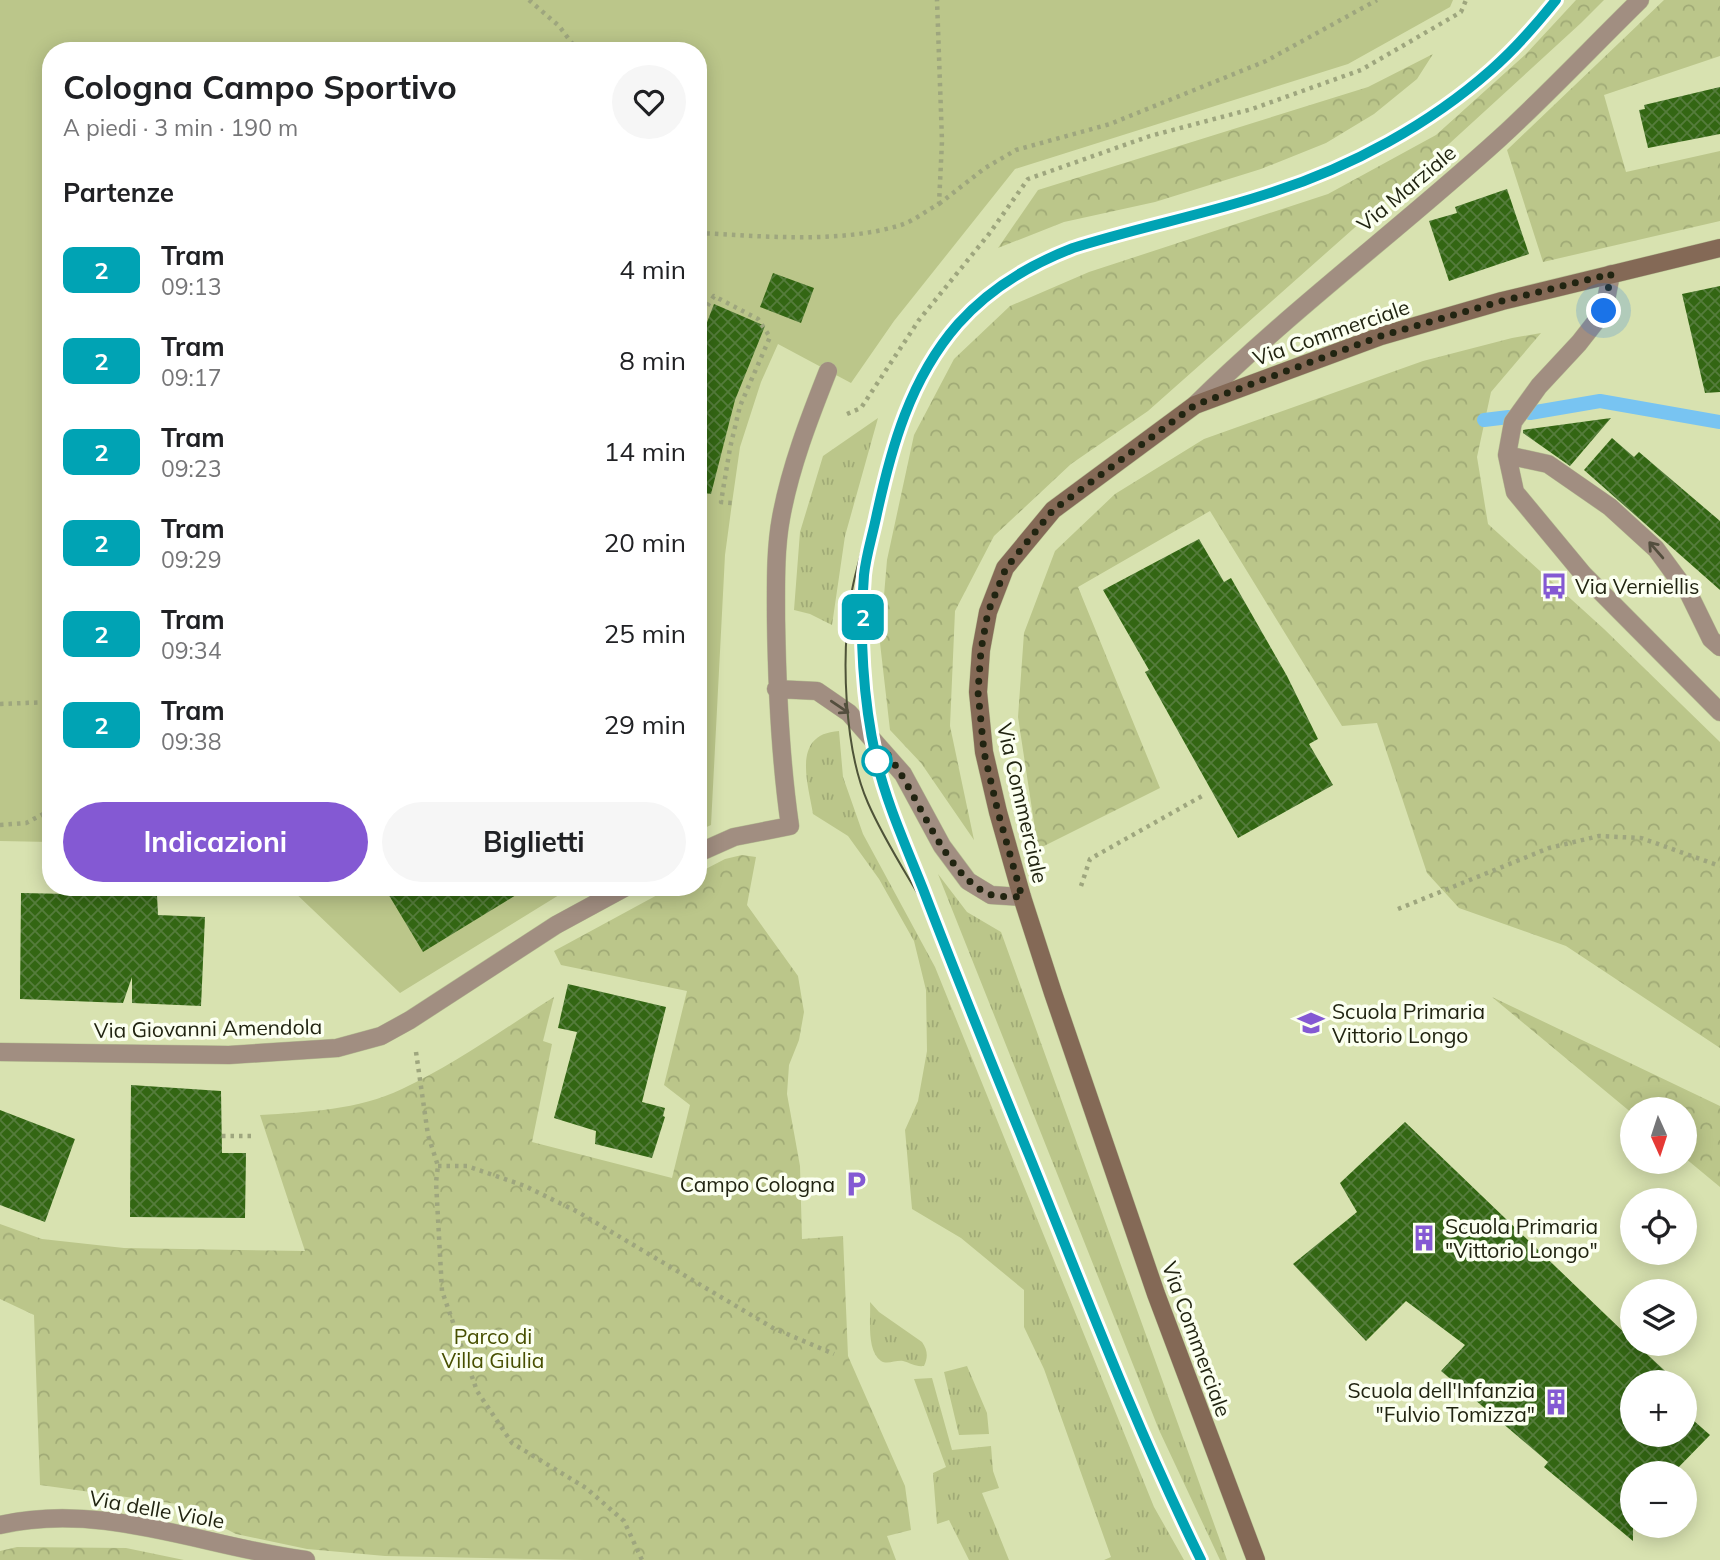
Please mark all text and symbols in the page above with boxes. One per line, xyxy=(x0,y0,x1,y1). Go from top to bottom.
button: heart xyxy=(612,65,686,139)
text: Cologna Campo Sportivo xyxy=(63,66,457,107)
text: A piedi · 3 min · 190 m xyxy=(63,113,298,142)
street label: Via Marziale xyxy=(1351,139,1461,237)
text: Partenze xyxy=(63,176,174,209)
text: Tram xyxy=(161,239,225,272)
text: 4 min xyxy=(619,253,686,286)
text: 2 xyxy=(94,255,109,285)
text: 09:13 xyxy=(161,272,221,301)
street label: Via Commerciale xyxy=(1249,293,1413,371)
your location xyxy=(1586,293,1621,328)
text: Tram xyxy=(161,330,225,363)
text: 8 min xyxy=(619,344,686,377)
text: 2 xyxy=(94,346,109,376)
text: 09:17 xyxy=(161,363,221,392)
text: Tram xyxy=(161,421,225,454)
text: 14 min xyxy=(604,435,686,468)
text: 2 xyxy=(94,437,109,467)
text: 09:23 xyxy=(161,454,221,483)
text: Tram xyxy=(161,512,225,545)
text: 20 min xyxy=(604,526,686,559)
text: 2 xyxy=(94,528,109,558)
one-way arrow xyxy=(1648,541,1664,559)
text: 09:29 xyxy=(161,545,221,574)
bus stop icon: Via Verniellis xyxy=(1539,571,1569,601)
place label: Via Verniellis xyxy=(1575,573,1699,599)
line badge: 2 xyxy=(840,594,886,640)
text: 2 xyxy=(856,602,870,632)
text: Tram xyxy=(161,603,225,636)
text: 25 min xyxy=(604,617,686,650)
text: 2 xyxy=(94,619,109,649)
text: 09:34 xyxy=(161,636,221,665)
text: Tram xyxy=(161,694,225,727)
one-way arrow xyxy=(830,699,849,714)
text: 29 min xyxy=(604,708,686,741)
text: 2 xyxy=(94,710,109,740)
street label: Via Commerciale xyxy=(992,720,1054,886)
text: 09:38 xyxy=(161,727,221,756)
unlabelled marker xyxy=(862,746,892,776)
button: Indicazioni xyxy=(63,802,368,882)
button: Biglietti xyxy=(382,802,686,882)
place label: Scuola Primaria Vittorio Longo xyxy=(1332,998,1485,1048)
school or university icon: Scuola Primaria Vittorio Longo xyxy=(1296,1008,1326,1038)
street label: Via Giovanni Amendola xyxy=(94,1013,322,1043)
north arrow xyxy=(1620,1097,1698,1174)
map controls xyxy=(1620,1097,1697,1538)
parking icon: Campo Cologna xyxy=(841,1169,871,1199)
place label: Campo Cologna xyxy=(680,1171,835,1197)
button: locate xyxy=(1620,1188,1697,1265)
place label: Scuola Primaria "Vittorio Longo" xyxy=(1445,1213,1598,1263)
building icon: Scuola Primaria "Vittorio Longo" xyxy=(1409,1223,1439,1253)
street label: Via Commerciale xyxy=(1157,1258,1237,1420)
button: layers xyxy=(1620,1279,1697,1356)
park label: Parco di Villa Giulia xyxy=(442,1323,544,1373)
button: + xyxy=(1620,1370,1697,1447)
place label: Scuola dell'Infanzia "Fulvio Tomizza" xyxy=(1348,1377,1535,1427)
building icon: Scuola dell'Infanzia "Fulvio Tomizza" xyxy=(1541,1387,1571,1417)
button: − xyxy=(1620,1461,1697,1538)
street label: Via delle Viole xyxy=(87,1484,227,1534)

